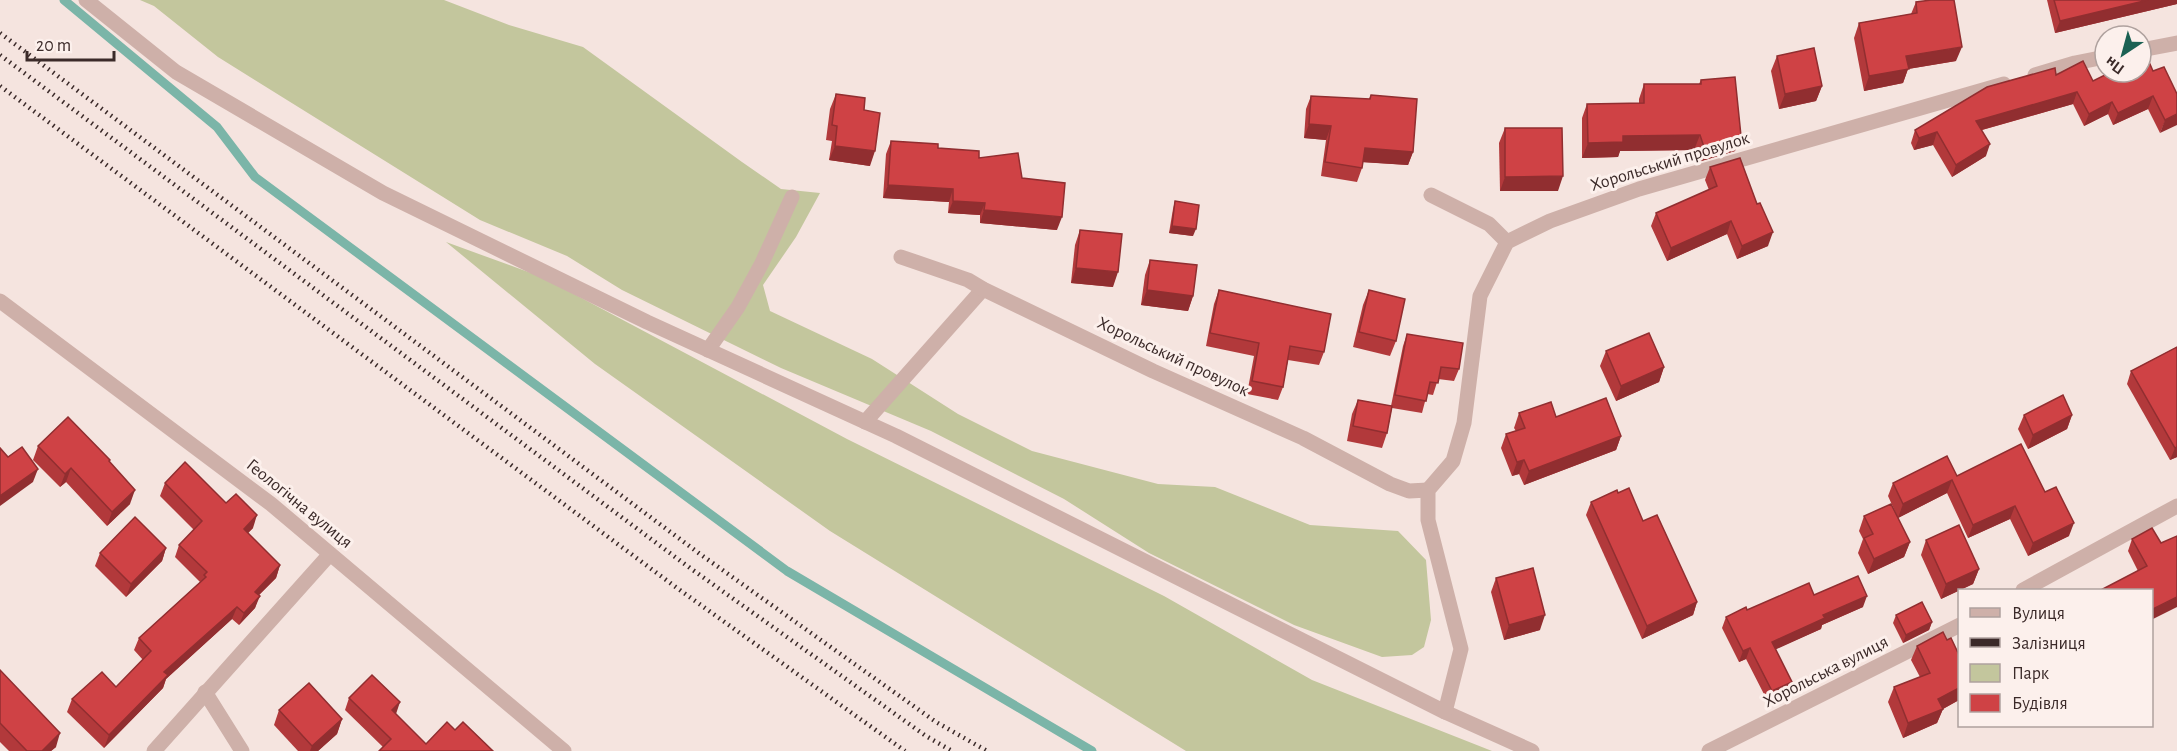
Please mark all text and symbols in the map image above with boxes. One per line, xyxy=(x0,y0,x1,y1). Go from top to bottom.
scale bar xyxy=(27,24,114,62)
north arrow xyxy=(2093,24,2153,84)
text: 20 m xyxy=(36,37,71,55)
text: Пн xyxy=(2102,53,2127,78)
street label: Хорольський провулок xyxy=(1588,129,1752,195)
street label: Хорольський провулок xyxy=(1094,314,1252,400)
street label: Геологічна вулиця xyxy=(243,456,355,552)
legend xyxy=(1958,589,2153,727)
text: Вулиця xyxy=(2012,605,2065,623)
street label: Хорольська вулиця xyxy=(1761,633,1891,711)
text: Залізниця xyxy=(2012,635,2086,653)
text: Парк xyxy=(2012,665,2050,683)
text: Будівля xyxy=(2012,695,2068,713)

